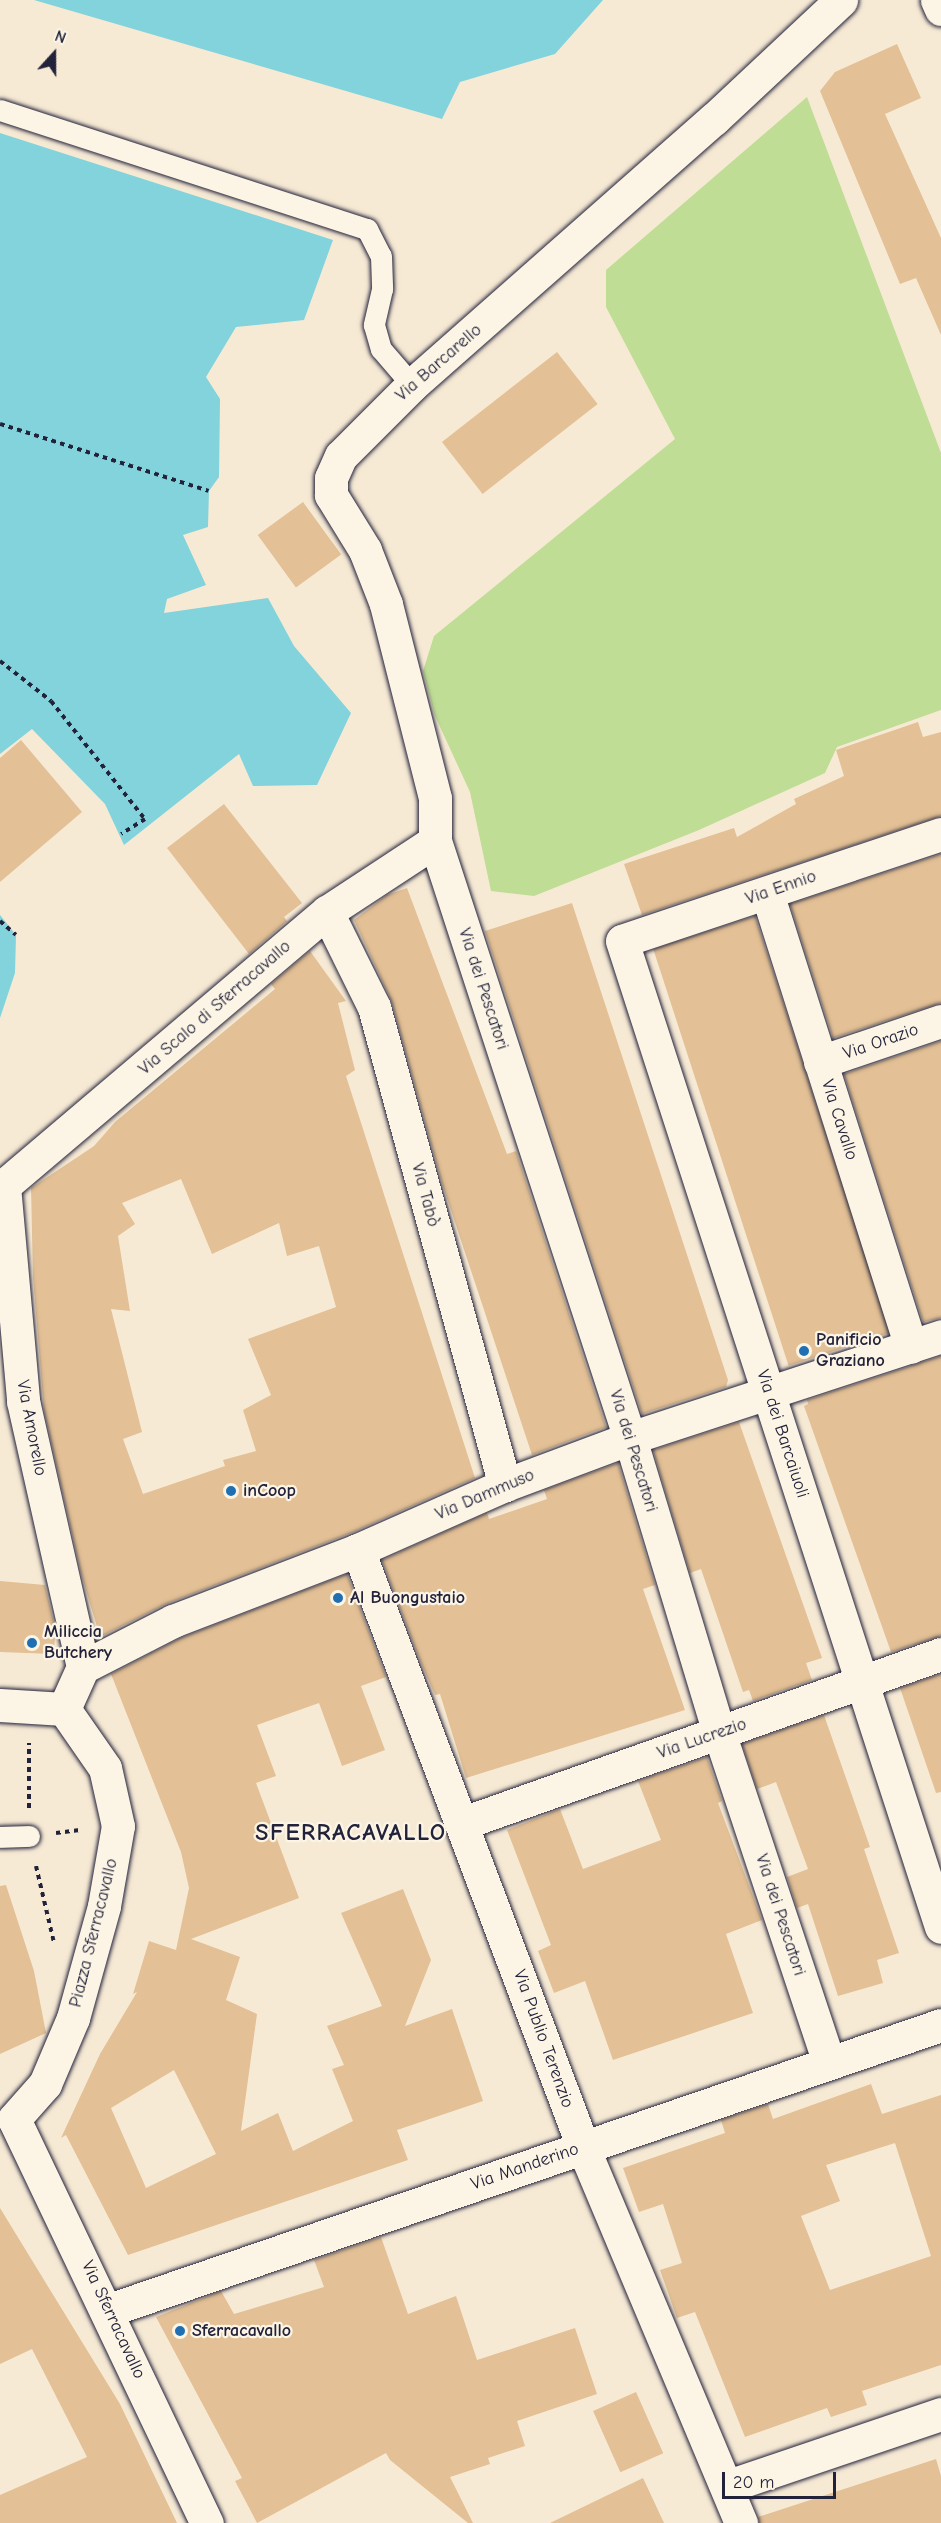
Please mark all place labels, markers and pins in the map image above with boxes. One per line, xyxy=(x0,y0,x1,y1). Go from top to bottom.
place label: Panificio Graziano xyxy=(816,1330,885,1372)
marker: Panificio Graziano xyxy=(797,1344,811,1358)
place label: inCoop xyxy=(243,1480,296,1502)
marker: inCoop xyxy=(224,1484,238,1498)
place label: Al Buongustaio xyxy=(350,1587,465,1609)
marker: Al Buongustaio xyxy=(331,1591,345,1605)
place label: Miliccia Butchery xyxy=(44,1622,112,1664)
marker: Miliccia Butchery xyxy=(25,1636,39,1650)
place label: Sferracavallo xyxy=(192,2320,291,2342)
marker: Sferracavallo xyxy=(173,2324,187,2338)

